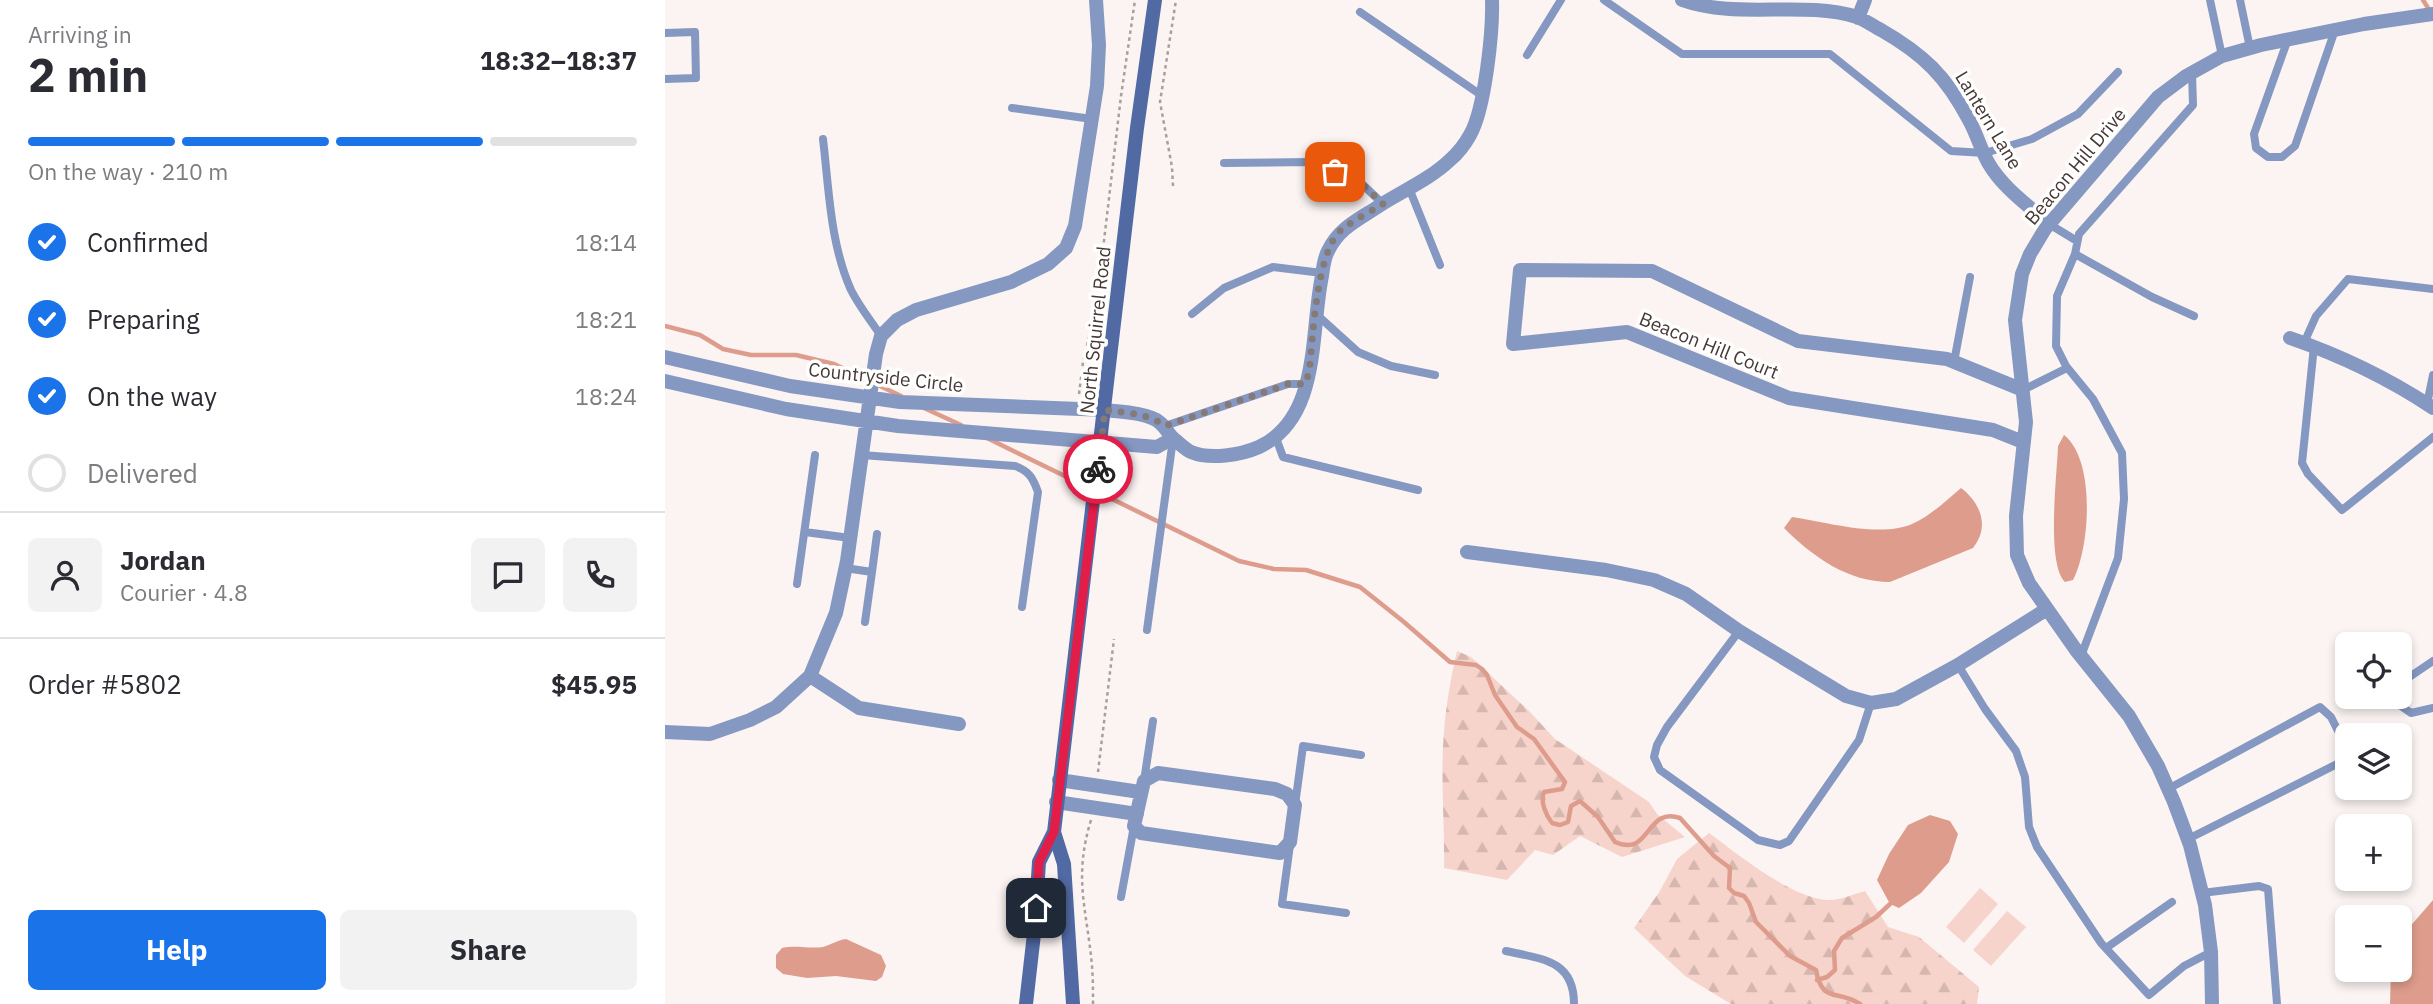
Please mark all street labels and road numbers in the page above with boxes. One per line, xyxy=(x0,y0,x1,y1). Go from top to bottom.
street label: Lantern Lane xyxy=(1950,66,2028,174)
street label: Beacon Hill Drive xyxy=(2019,103,2131,229)
street label: North Squirrel Road xyxy=(1074,245,1116,415)
street label: Beacon Hill Court xyxy=(1636,306,1782,384)
street label: Countryside Circle xyxy=(807,357,965,397)

